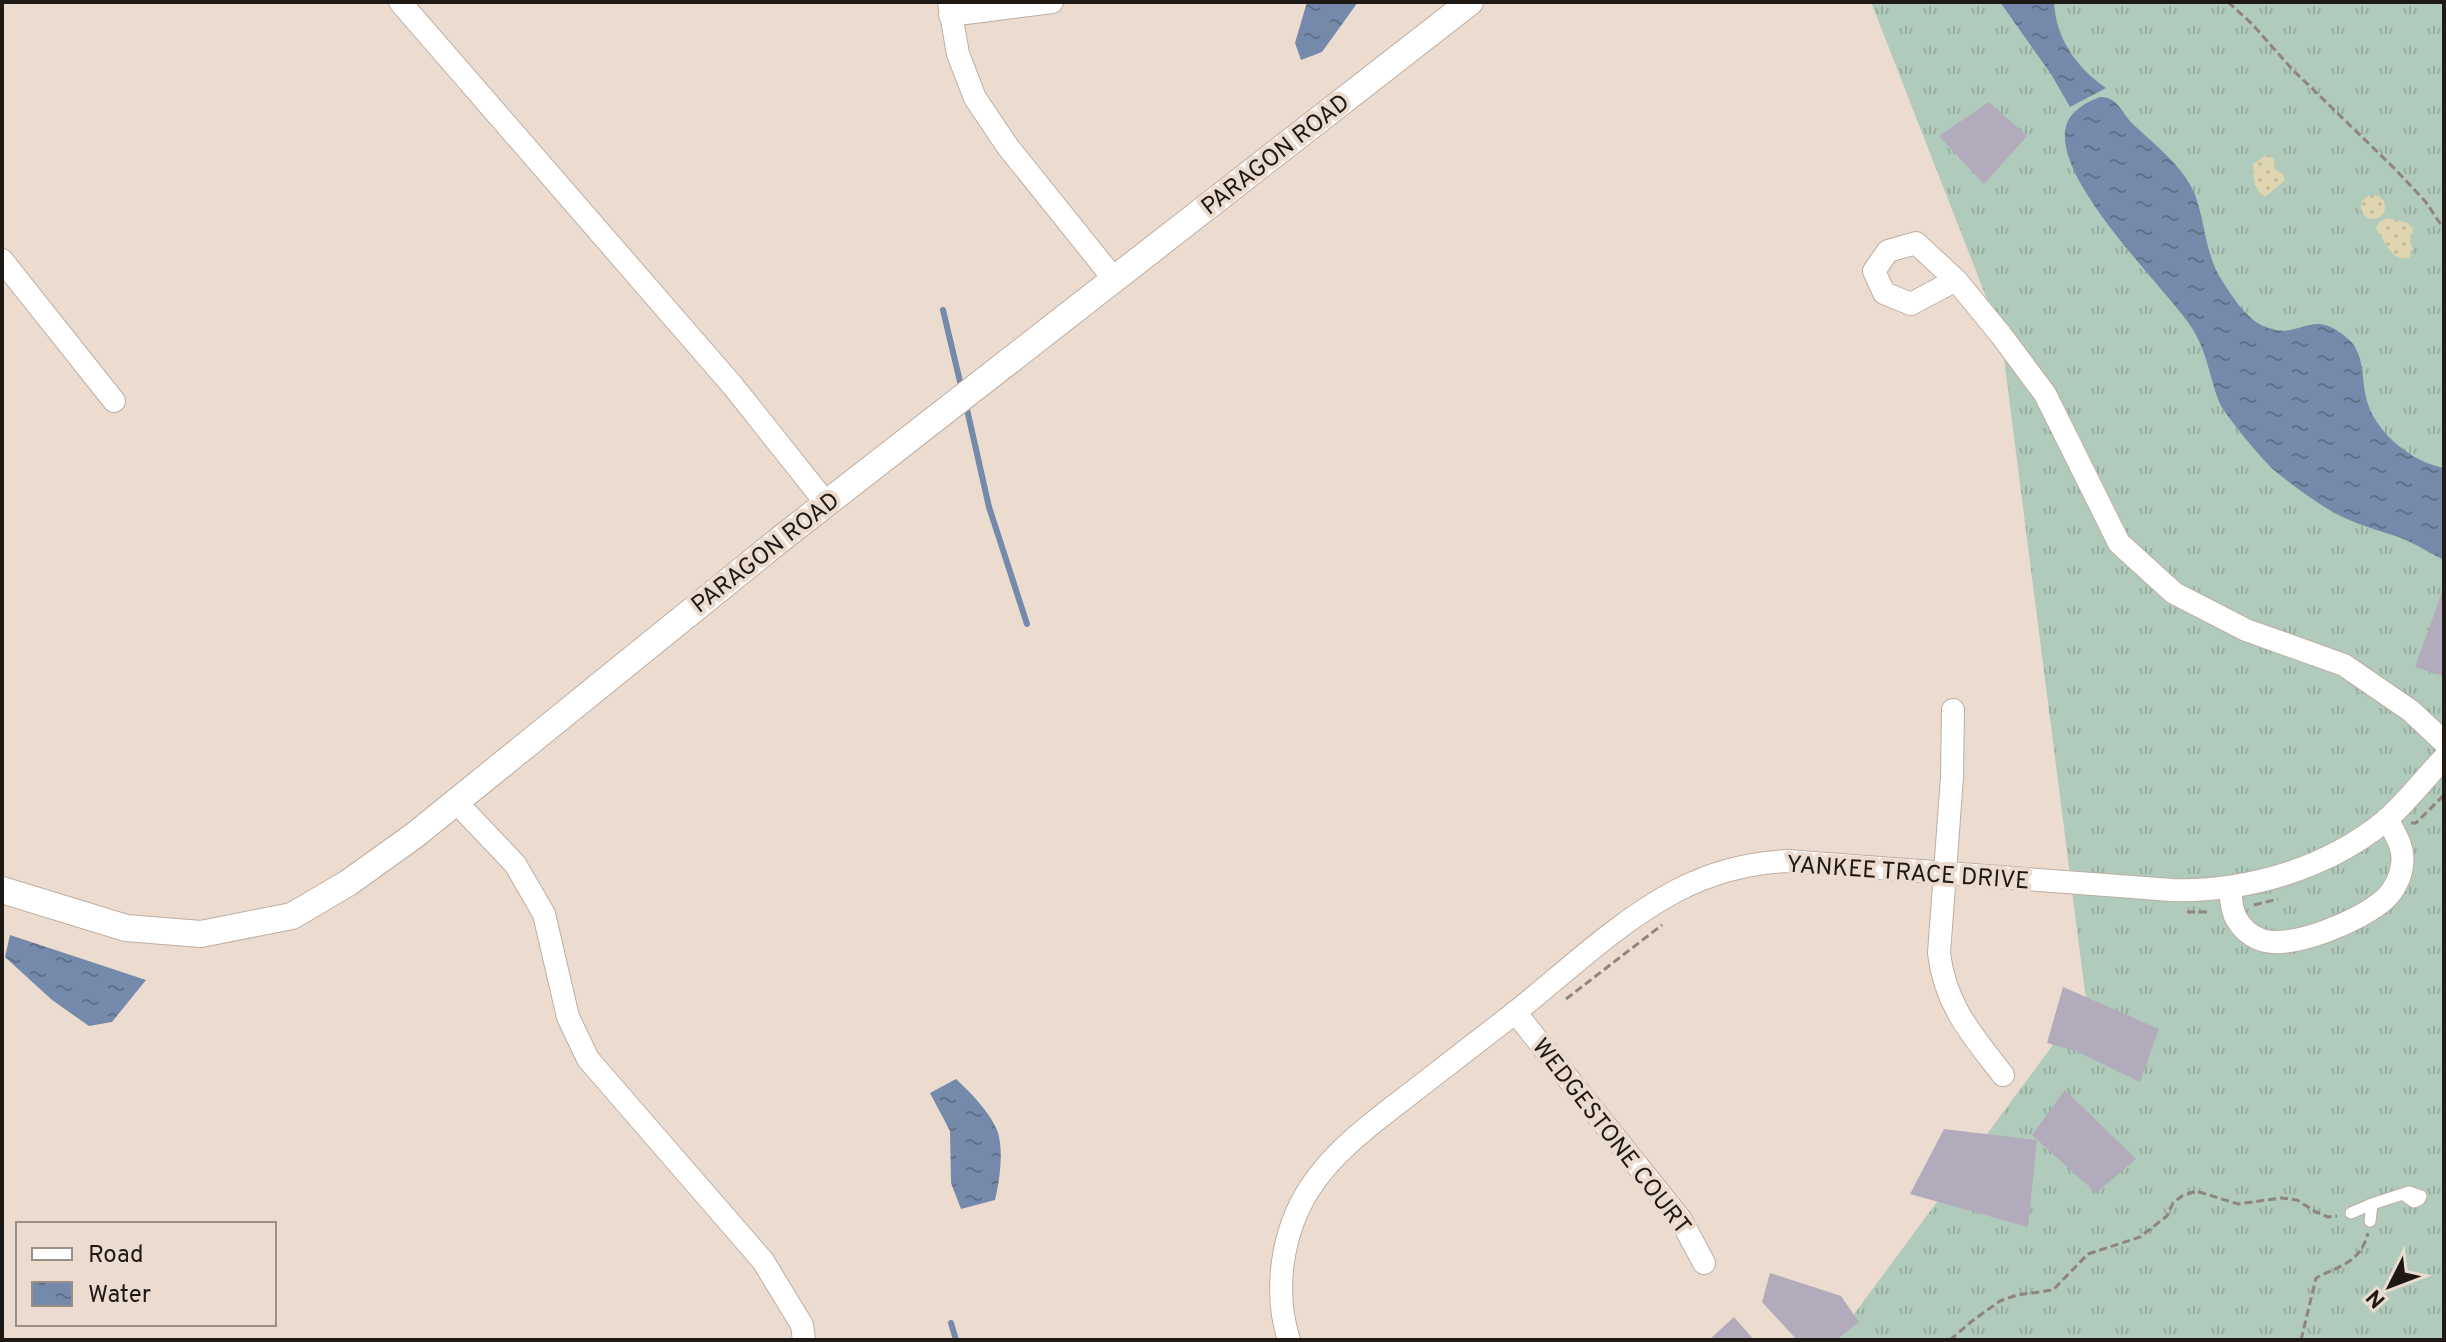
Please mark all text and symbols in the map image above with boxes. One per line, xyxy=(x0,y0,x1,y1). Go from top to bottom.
street label: PARAGON ROAD xyxy=(1196,88,1356,223)
street label: PARAGON ROAD xyxy=(686,486,846,621)
street label: YANKEE TRACE DRIVE xyxy=(1785,851,2030,897)
street label: WEDGESTONE COURT xyxy=(1524,1033,1696,1241)
legend xyxy=(16,1222,276,1326)
text: Road xyxy=(88,1241,144,1271)
north arrow xyxy=(2350,1246,2430,1326)
text: Water xyxy=(88,1281,151,1311)
text: N xyxy=(2362,1283,2392,1313)

